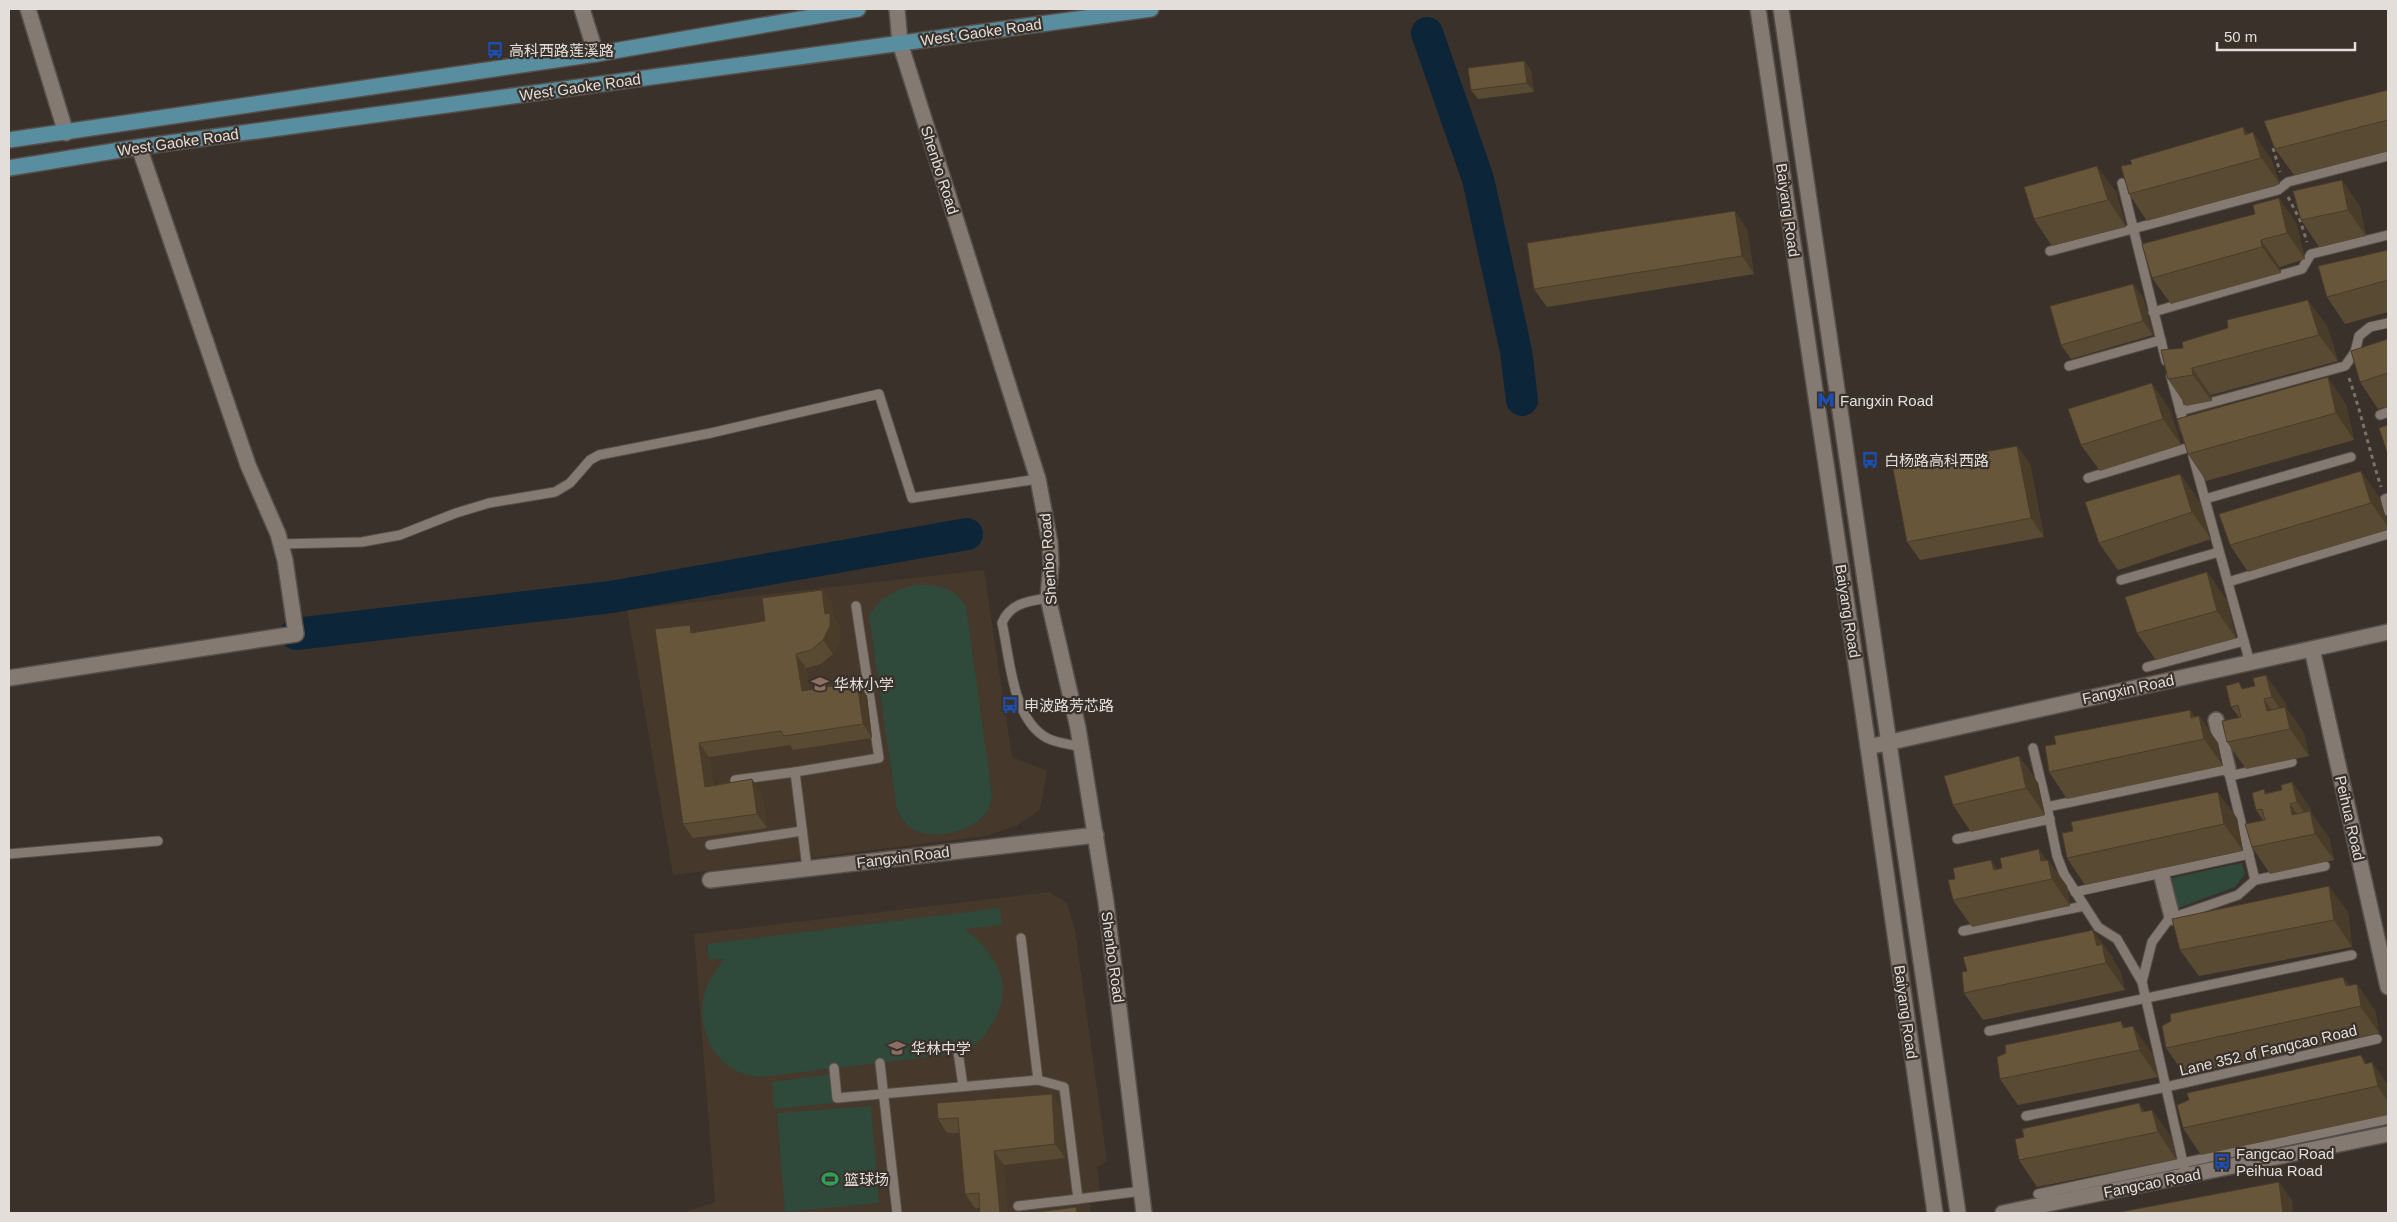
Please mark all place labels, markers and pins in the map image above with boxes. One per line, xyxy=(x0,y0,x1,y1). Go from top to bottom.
bus stop icon: 高科西路莲溪路 xyxy=(485,40,505,60)
place label: 高科西路莲溪路 xyxy=(509,42,614,59)
metro station icon: Fangxin Road xyxy=(1816,390,1836,410)
place label: Fangxin Road xyxy=(1840,392,1933,409)
bus stop icon: 白杨路高科西路 xyxy=(1860,450,1880,470)
place label: 白杨路高科西路 xyxy=(1884,452,1989,469)
school or university icon: 华林小学 xyxy=(810,674,830,694)
place label: 华林小学 xyxy=(834,676,894,693)
bus stop icon: 申波路芳芯路 xyxy=(1000,695,1020,715)
place label: 申波路芳芯路 xyxy=(1024,697,1114,714)
school or university icon: 华林中学 xyxy=(887,1038,907,1058)
place label: 华林中学 xyxy=(911,1040,971,1057)
place label: Fangcao Road Peihua Road xyxy=(2236,1145,2334,1179)
bus stop icon: Fangcao Road Peihua Road xyxy=(2212,1152,2232,1172)
sports icon: 篮球场 xyxy=(820,1169,840,1189)
place label: 篮球场 xyxy=(844,1171,889,1188)

